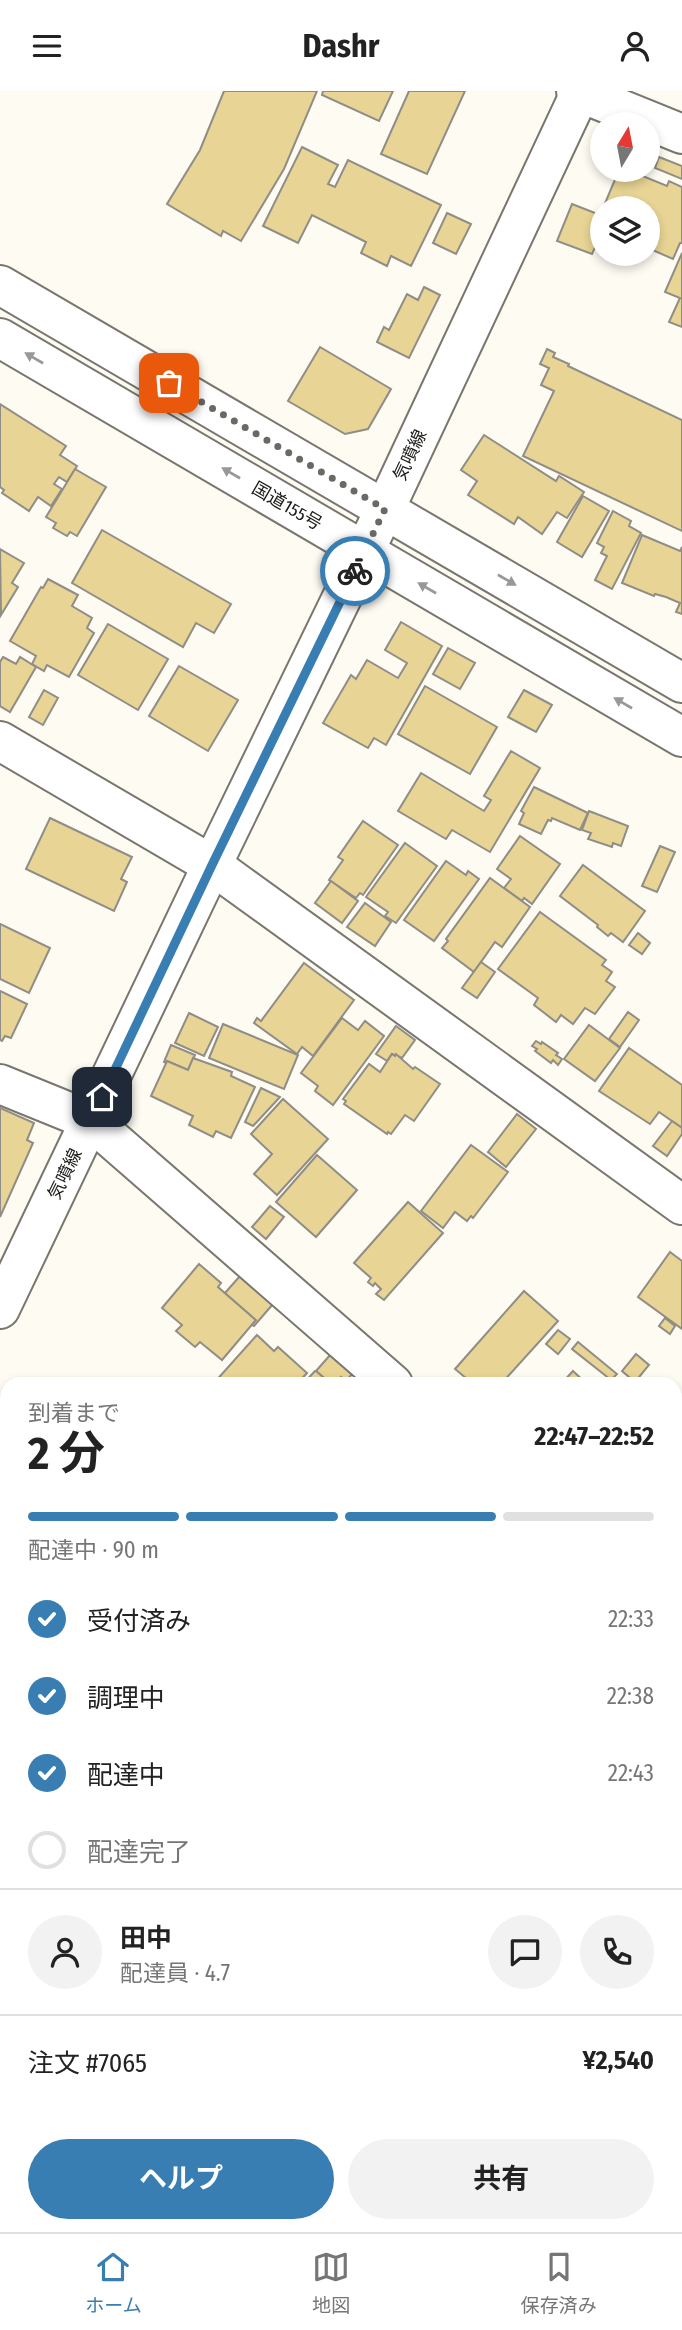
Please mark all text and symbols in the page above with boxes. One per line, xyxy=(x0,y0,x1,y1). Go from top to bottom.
icon: menu xyxy=(28,27,66,65)
text: Dashr xyxy=(303,27,379,65)
icon: person xyxy=(616,27,654,65)
north arrow xyxy=(590,112,660,182)
map controls xyxy=(590,112,660,266)
button: layers xyxy=(590,196,660,266)
one-way arrow xyxy=(25,352,44,364)
pin xyxy=(139,353,199,413)
icon: bag xyxy=(150,364,188,402)
street label: 気噴線 xyxy=(389,426,431,484)
one-way arrow xyxy=(221,467,240,479)
street label: 国道155号 xyxy=(248,477,326,535)
courier xyxy=(320,536,390,606)
icon: bike xyxy=(336,552,374,590)
one-way arrow xyxy=(498,574,517,587)
one-way arrow xyxy=(417,581,436,594)
one-way arrow xyxy=(614,697,633,709)
pin xyxy=(72,1067,132,1127)
icon: home xyxy=(83,1078,121,1116)
street label: 気噴線 xyxy=(43,1145,87,1203)
text: 到着まで xyxy=(28,1399,120,1427)
text: 22:47–22:52 xyxy=(534,1421,654,1452)
text: 2 分 xyxy=(28,1426,105,1481)
text: 配達中 · 90 m xyxy=(28,1536,159,1564)
icon: check xyxy=(28,1600,66,1638)
text: 22:33 xyxy=(608,1605,654,1633)
text: 受付済み xyxy=(87,1606,191,1637)
icon: check xyxy=(28,1677,66,1715)
text: 22:38 xyxy=(607,1682,654,1710)
text: 調理中 xyxy=(87,1683,165,1714)
icon: check xyxy=(28,1754,66,1792)
text: 22:43 xyxy=(608,1759,654,1787)
text: 配達中 xyxy=(87,1760,165,1791)
text: 配達完了 xyxy=(87,1837,191,1868)
button: person xyxy=(28,1915,102,1989)
button: chat xyxy=(488,1915,562,1989)
button: phone xyxy=(580,1915,654,1989)
text: 田中 xyxy=(120,1923,172,1954)
text: 配達員 · 4.7 xyxy=(120,1959,230,1987)
text: ¥2,540 xyxy=(582,2045,654,2076)
text: 注文 #7065 xyxy=(28,2048,147,2079)
button: ヘルプ xyxy=(28,2139,334,2219)
button: 共有 xyxy=(348,2139,654,2219)
tab: ホーム xyxy=(85,2248,142,2317)
tab: 地図 xyxy=(312,2248,350,2317)
tab: 保存済み xyxy=(521,2248,597,2317)

